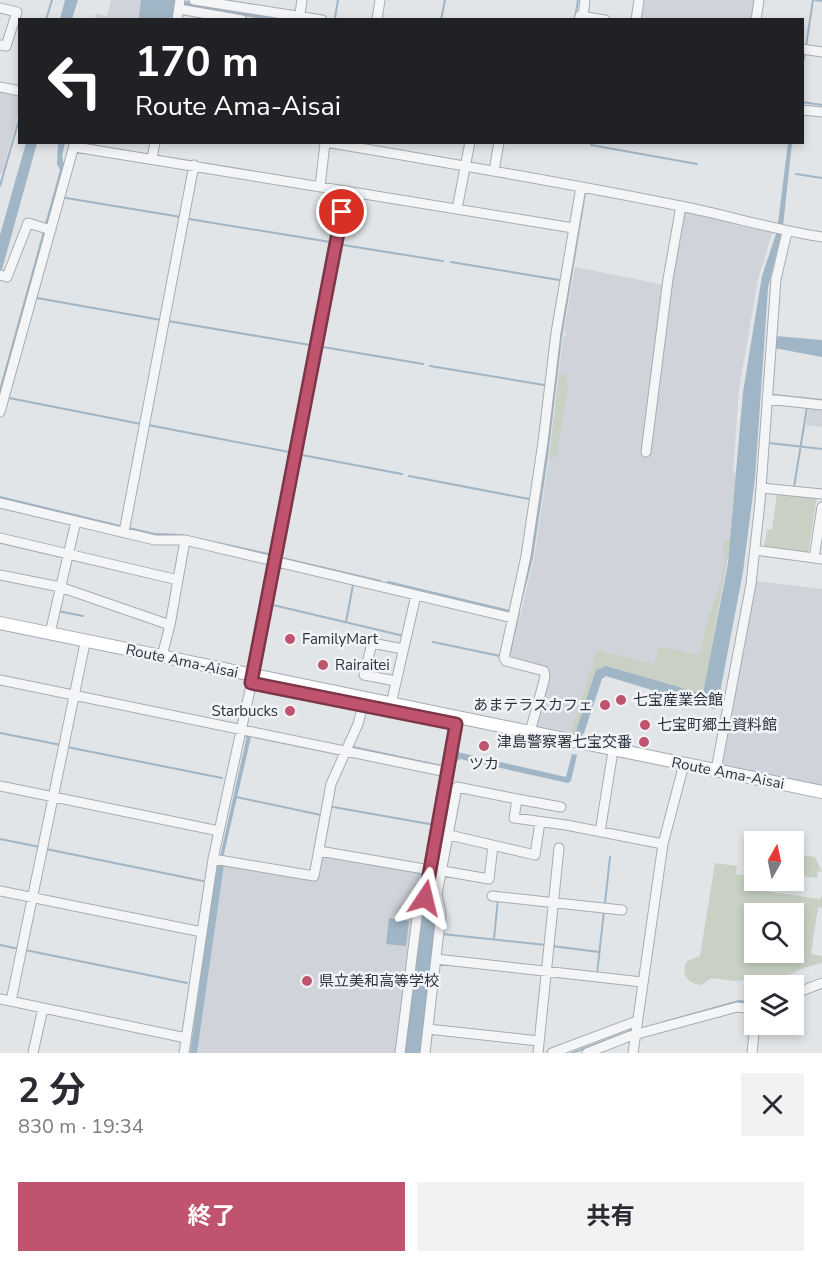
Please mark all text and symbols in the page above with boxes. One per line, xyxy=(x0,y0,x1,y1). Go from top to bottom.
text: 170 m xyxy=(135,34,259,91)
icon: left xyxy=(36,42,114,120)
text: Route Ama-Aisai xyxy=(135,88,341,125)
pin xyxy=(316,186,367,237)
icon: arrive xyxy=(325,195,358,228)
place label: FamilyMart xyxy=(302,629,379,649)
marker: FamilyMart xyxy=(283,632,297,646)
street label: Route Ama-Aisai xyxy=(124,639,240,683)
place label: Rairaitei xyxy=(335,655,390,675)
marker: Rairaitei xyxy=(316,658,330,672)
place label: 七宝産業会館 xyxy=(633,690,723,710)
marker: 七宝産業会館 xyxy=(614,693,628,707)
place label: あまテラスカフェ xyxy=(473,695,593,715)
marker: あまテラスカフェ xyxy=(598,698,612,712)
place label: Starbucks xyxy=(212,701,278,721)
marker: Starbucks xyxy=(283,704,297,718)
place label: 七宝町郷土資料館 xyxy=(657,715,777,735)
marker: 七宝町郷土資料館 xyxy=(638,718,652,732)
place label: 津島警察署七宝交番 xyxy=(497,732,632,752)
marker: 津島警察署七宝交番 xyxy=(637,735,651,749)
marker: ツカ xyxy=(477,739,491,753)
street label: Route Ama-Aisai xyxy=(670,752,786,794)
place label: ツカ xyxy=(469,754,499,774)
north arrow xyxy=(744,831,804,891)
map controls xyxy=(744,831,804,1035)
position arrow xyxy=(393,866,457,930)
button: search xyxy=(744,903,804,963)
place label: 県立美和高等学校 xyxy=(319,971,439,991)
marker: 県立美和高等学校 xyxy=(300,974,314,988)
button: layers xyxy=(744,975,804,1035)
text: 2 分 xyxy=(18,1066,85,1115)
button: close xyxy=(741,1073,804,1136)
text: 830 m · 19:34 xyxy=(18,1113,144,1140)
button: 終了 xyxy=(18,1182,405,1251)
button: 共有 xyxy=(417,1182,804,1251)

